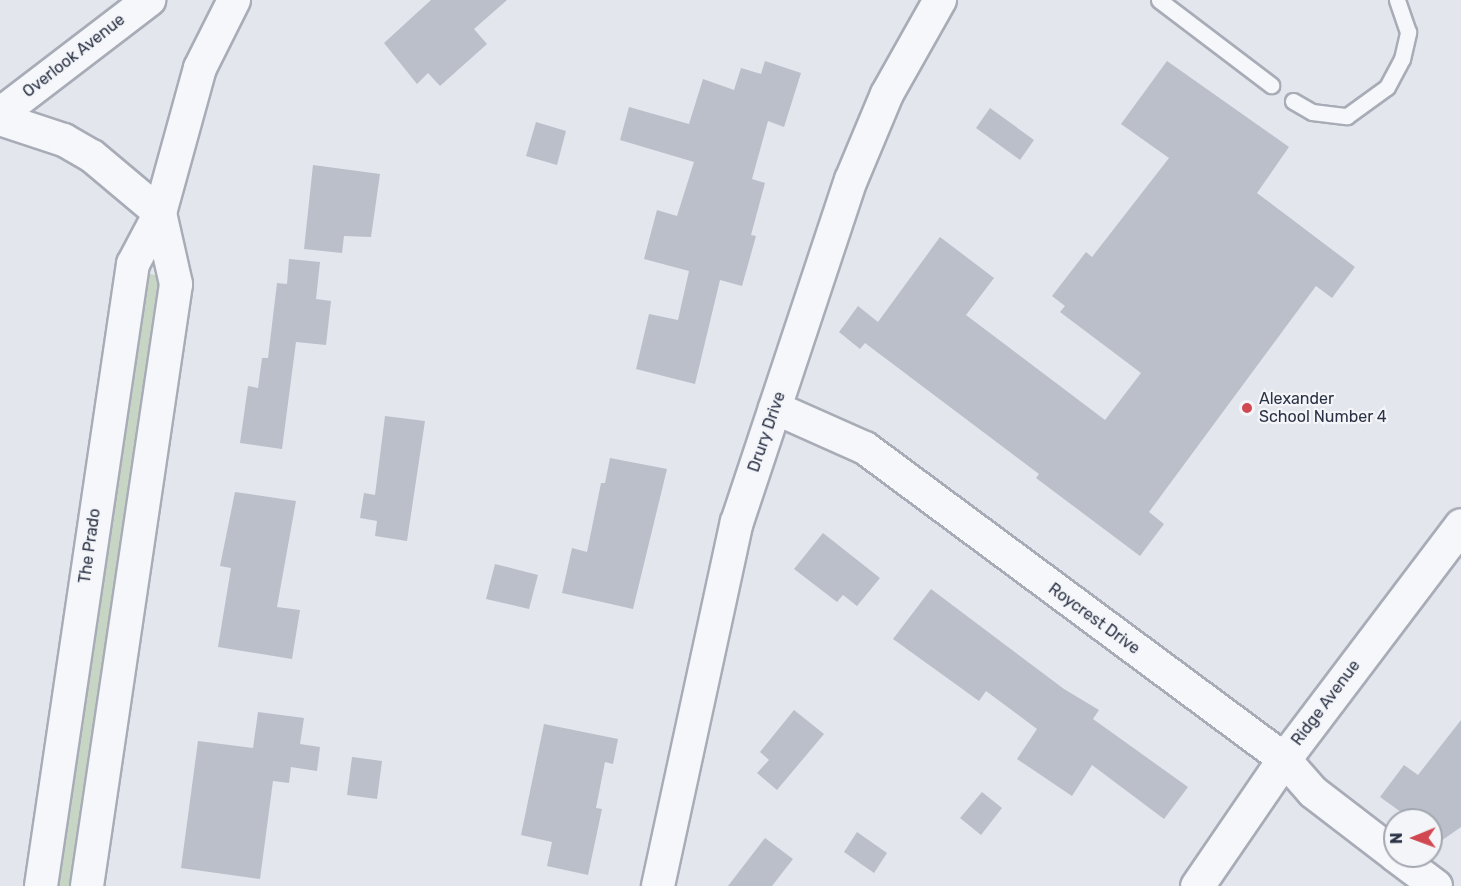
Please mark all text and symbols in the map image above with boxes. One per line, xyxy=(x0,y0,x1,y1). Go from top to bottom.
street label: Overlook Avenue xyxy=(19,10,129,102)
street label: Drury Drive xyxy=(744,389,790,475)
place label: Alexander School Number 4 xyxy=(1259,389,1387,427)
marker: Alexander School Number 4 xyxy=(1240,401,1254,415)
street label: The Prado xyxy=(75,507,105,585)
street label: Roycrest Drive xyxy=(1045,579,1143,659)
street label: Ridge Avenue xyxy=(1288,656,1364,750)
north arrow xyxy=(1383,808,1443,868)
text: N xyxy=(1387,832,1406,844)

